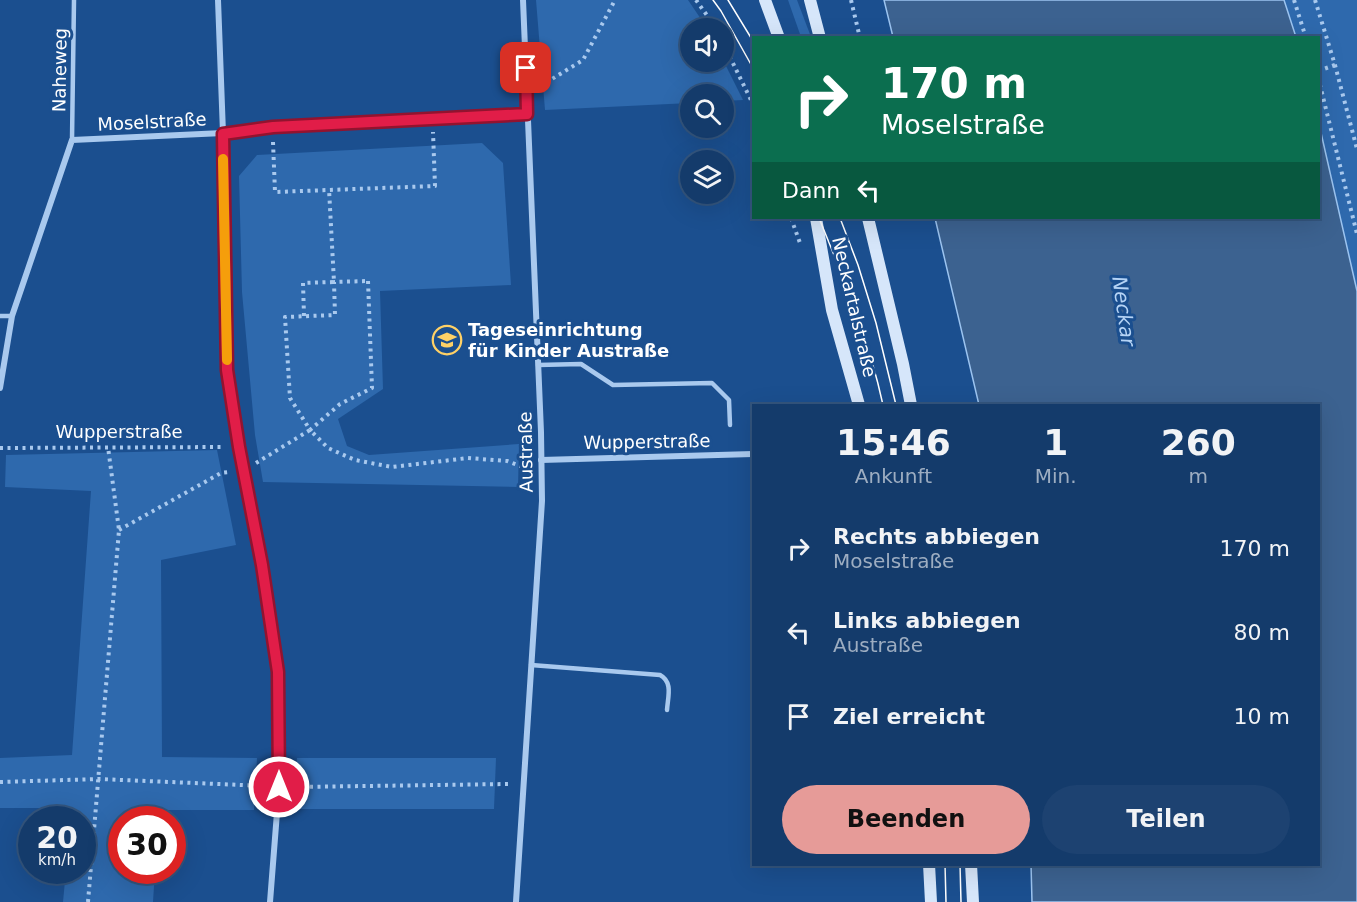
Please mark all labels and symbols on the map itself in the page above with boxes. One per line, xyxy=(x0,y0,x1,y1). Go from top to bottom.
street label: Naheweg xyxy=(48,28,71,112)
pin xyxy=(500,42,551,93)
street label: Moselstraße xyxy=(97,108,207,135)
street label: Neckartalstraße xyxy=(828,235,881,379)
water label: Neckar xyxy=(1107,275,1141,349)
place label: Tageseinrichtung für Kinder Austraße xyxy=(468,319,669,361)
school or university icon: Tageseinrichtung für Kinder Austraße xyxy=(431,324,463,356)
street label: Austraße xyxy=(514,411,537,493)
street label: Wupperstraße xyxy=(55,421,183,442)
street label: Wupperstraße xyxy=(583,430,711,453)
position arrow xyxy=(247,755,311,819)
speed limit sign: 30 xyxy=(108,806,186,884)

